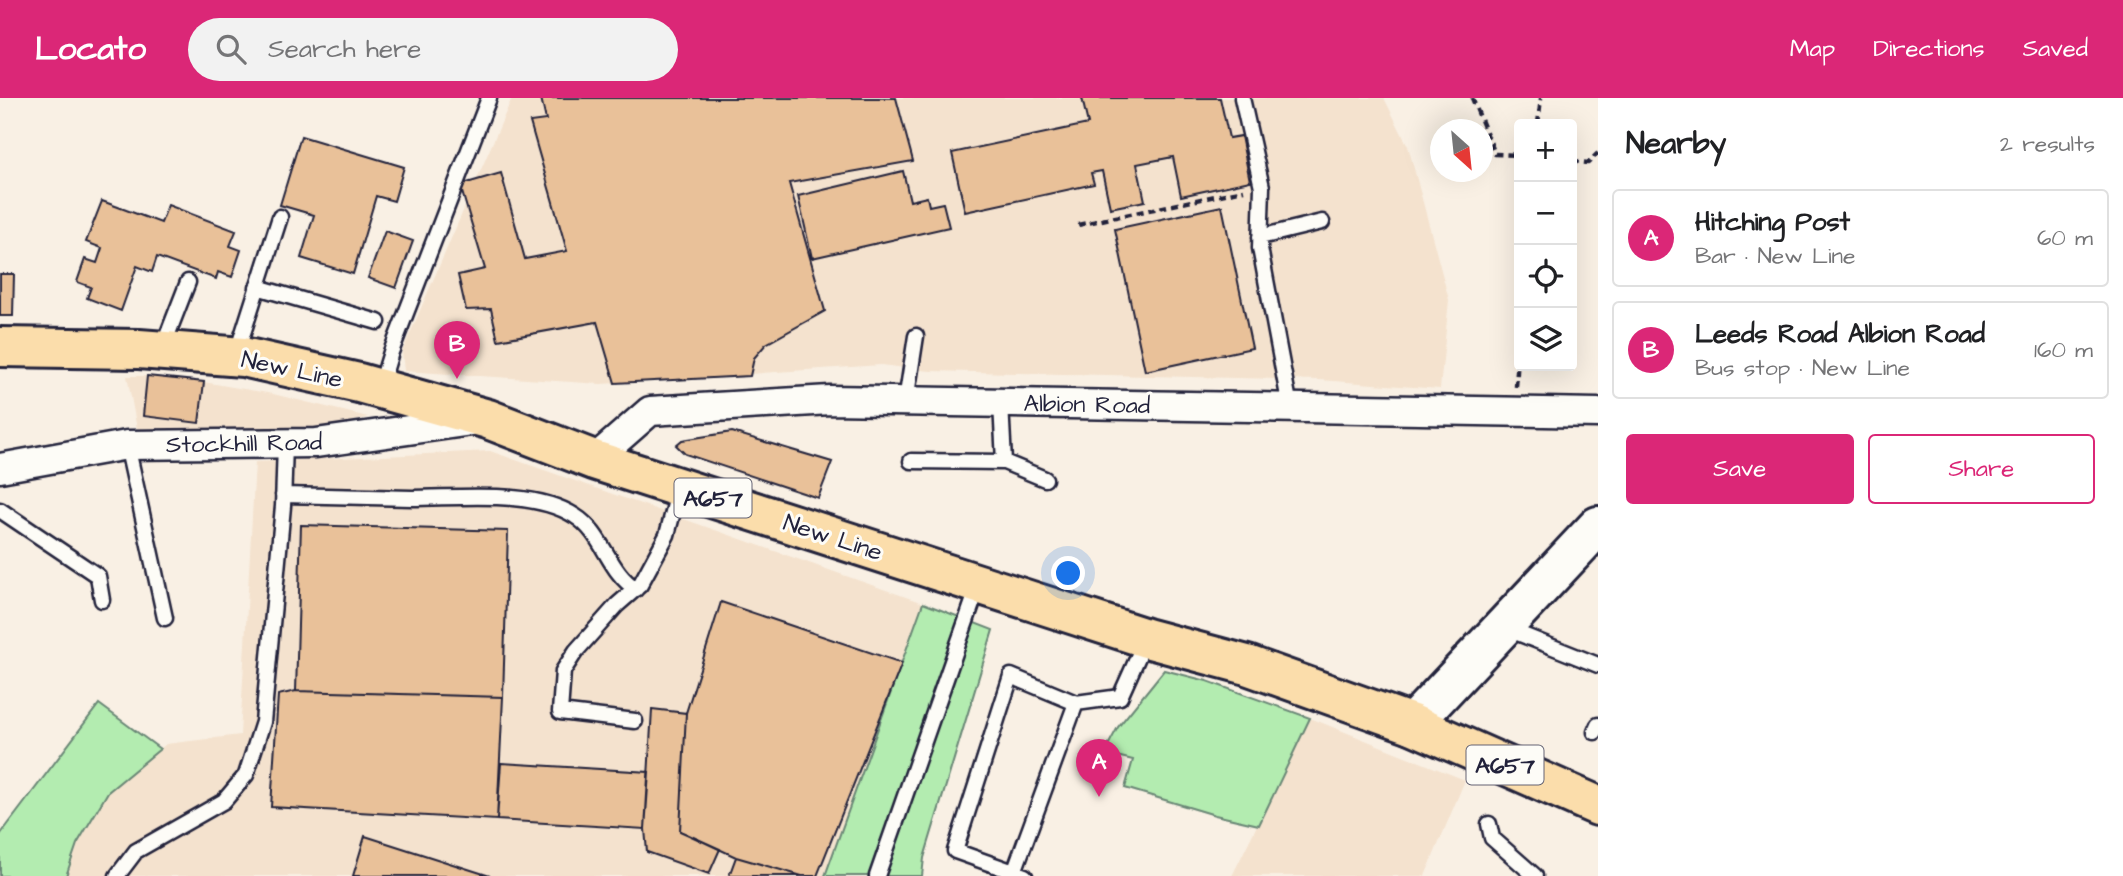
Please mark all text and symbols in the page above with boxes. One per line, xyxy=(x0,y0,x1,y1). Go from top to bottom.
search box xyxy=(188,18,678,81)
text: Locato xyxy=(35,26,146,72)
icon: search xyxy=(212,30,250,68)
text: Search here xyxy=(268,31,421,67)
text: Map xyxy=(1790,32,1835,66)
text: Directions xyxy=(1873,32,1985,66)
text: Saved xyxy=(2023,32,2088,66)
north arrow xyxy=(1430,119,1493,182)
map controls xyxy=(1514,119,1577,371)
button: + xyxy=(1514,119,1577,182)
text: Nearby xyxy=(1626,123,1726,165)
text: 2 results xyxy=(2000,128,2095,160)
button: − xyxy=(1514,182,1577,245)
text: Hitching Post xyxy=(1695,204,1850,240)
text: A xyxy=(1644,222,1658,254)
text: 60 m xyxy=(2037,222,2093,254)
text: Bar · New Line xyxy=(1695,240,1855,272)
button: locate xyxy=(1514,245,1577,308)
button: layers xyxy=(1514,308,1577,371)
text: Leeds Road Albion Road xyxy=(1695,316,1985,352)
pin: B xyxy=(434,321,480,379)
text: B xyxy=(1643,334,1659,366)
text: 160 m xyxy=(2034,334,2093,366)
street label: New Line xyxy=(238,343,345,397)
text: Bus stop · New Line xyxy=(1695,352,1910,384)
street label: Albion Road xyxy=(1023,387,1151,423)
street label: Stockhill Road xyxy=(166,426,322,462)
button: Save xyxy=(1626,434,1854,504)
button: Share xyxy=(1868,434,2095,504)
road number: A657 xyxy=(674,478,752,518)
street label: New Line xyxy=(779,506,887,570)
your location xyxy=(1051,556,1085,590)
pin: A xyxy=(1076,739,1122,797)
road number: A657 xyxy=(1466,746,1544,785)

